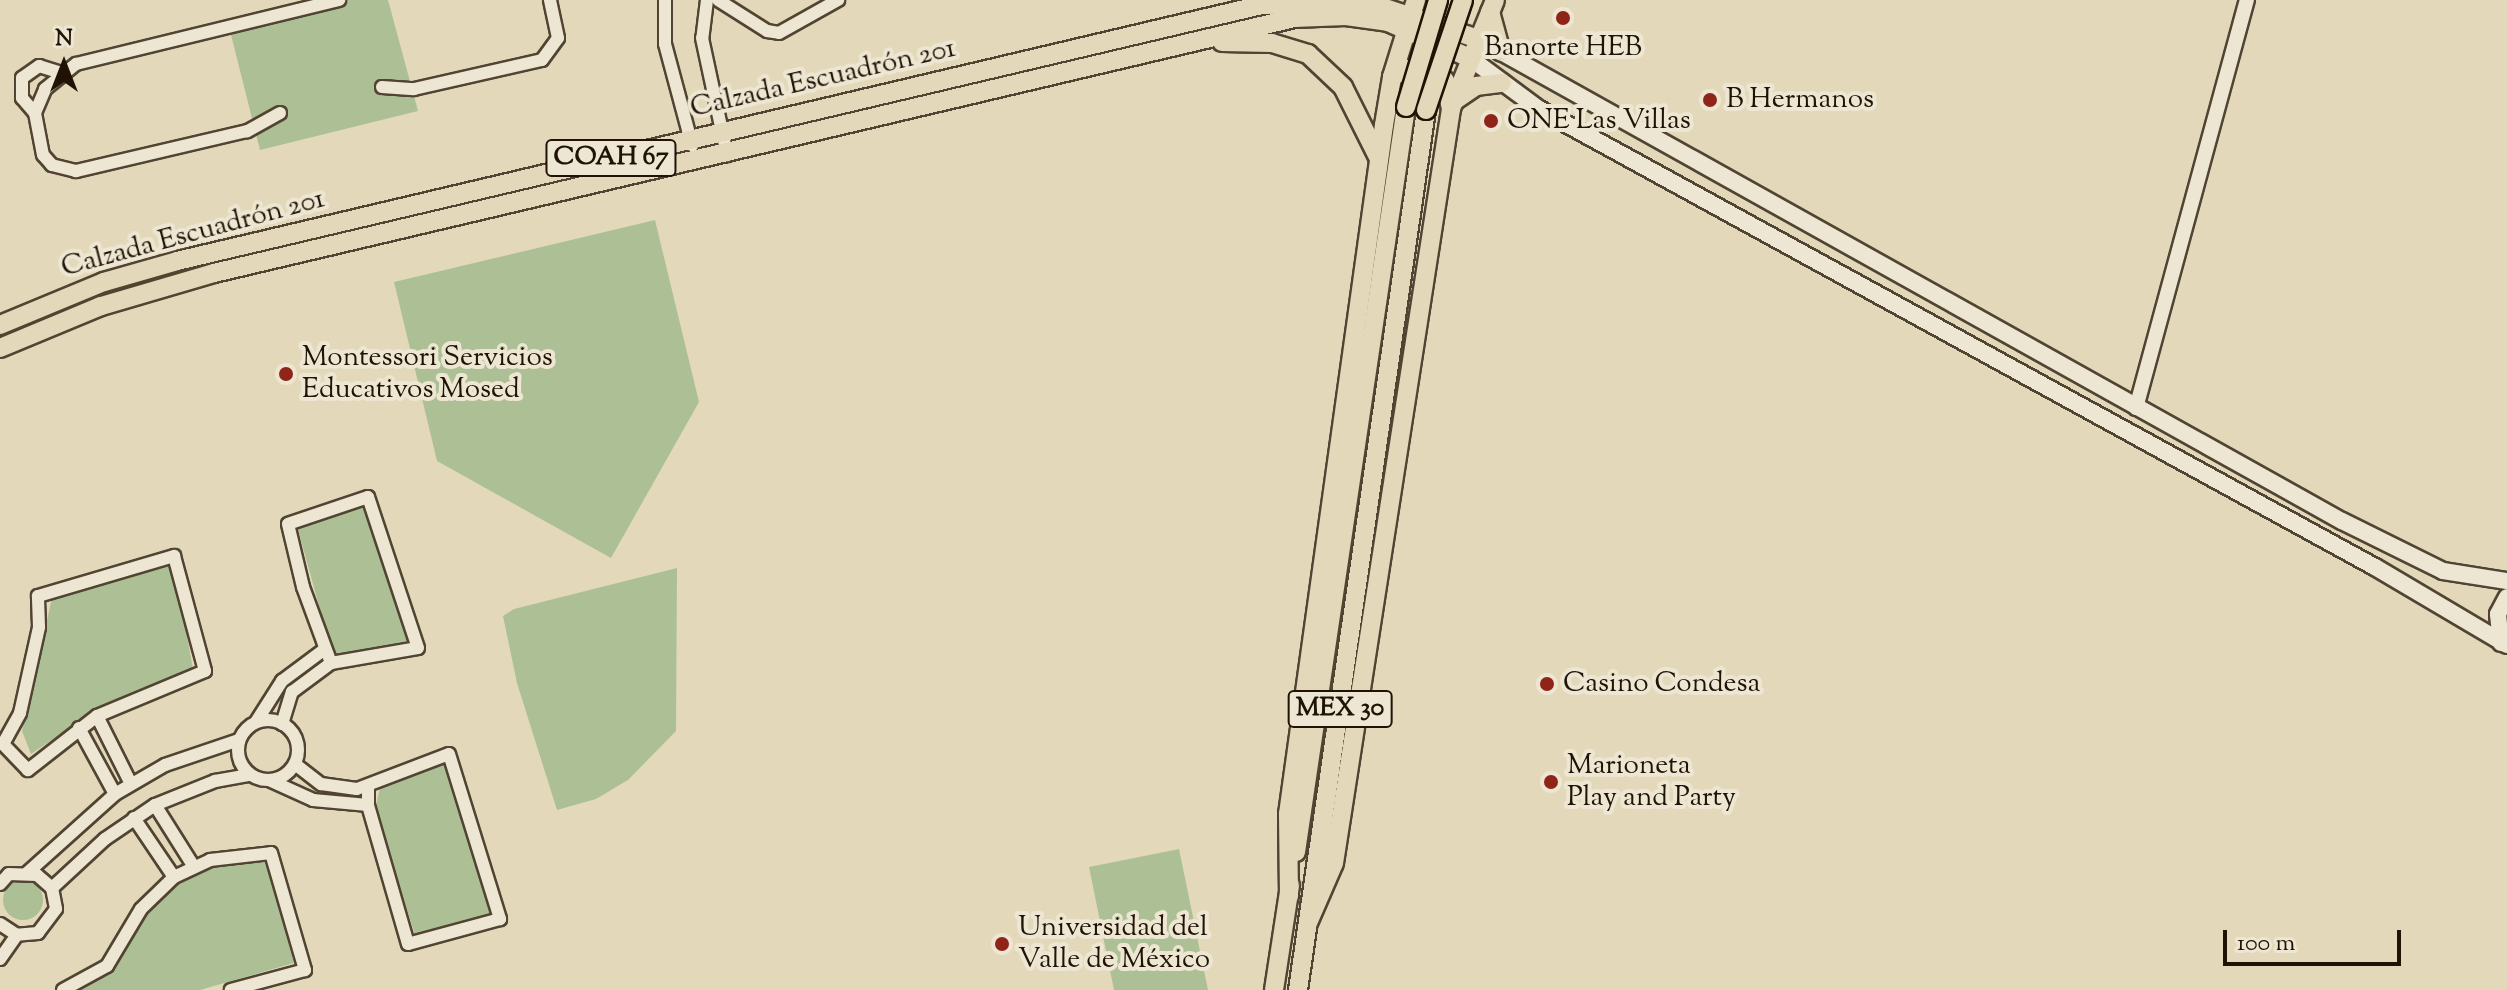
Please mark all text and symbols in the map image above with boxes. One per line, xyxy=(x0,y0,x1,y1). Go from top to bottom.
marker: Banorte HEB xyxy=(1554,9,1572,27)
north arrow xyxy=(24,24,104,104)
text: N xyxy=(55,24,73,56)
place label: Banorte HEB xyxy=(1484,31,1642,65)
street label: Calzada Escuadrón 201 xyxy=(687,32,959,126)
place label: B Hermanos xyxy=(1726,83,1874,117)
marker: B Hermanos xyxy=(1701,91,1719,109)
place label: ONE Las Villas xyxy=(1507,104,1691,138)
marker: ONE Las Villas xyxy=(1482,112,1500,130)
road number: COAH 67 xyxy=(545,136,677,180)
street label: Calzada Escuadrón 201 xyxy=(58,183,328,285)
place label: Montessori Servicios Educativos Mosed xyxy=(302,341,553,407)
marker: Montessori Servicios Educativos Mosed xyxy=(277,365,295,383)
place label: Casino Condesa xyxy=(1563,667,1760,701)
marker: Casino Condesa xyxy=(1538,675,1556,693)
road number: MEX 30 xyxy=(1286,687,1394,731)
place label: Marioneta Play and Party xyxy=(1567,749,1736,815)
marker: Marioneta Play and Party xyxy=(1542,773,1560,791)
place label: Universidad del Valle de México xyxy=(1018,911,1210,977)
scale bar xyxy=(2227,914,2405,964)
text: 100 m xyxy=(2237,927,2295,961)
marker: Universidad del Valle de México xyxy=(993,935,1011,953)

